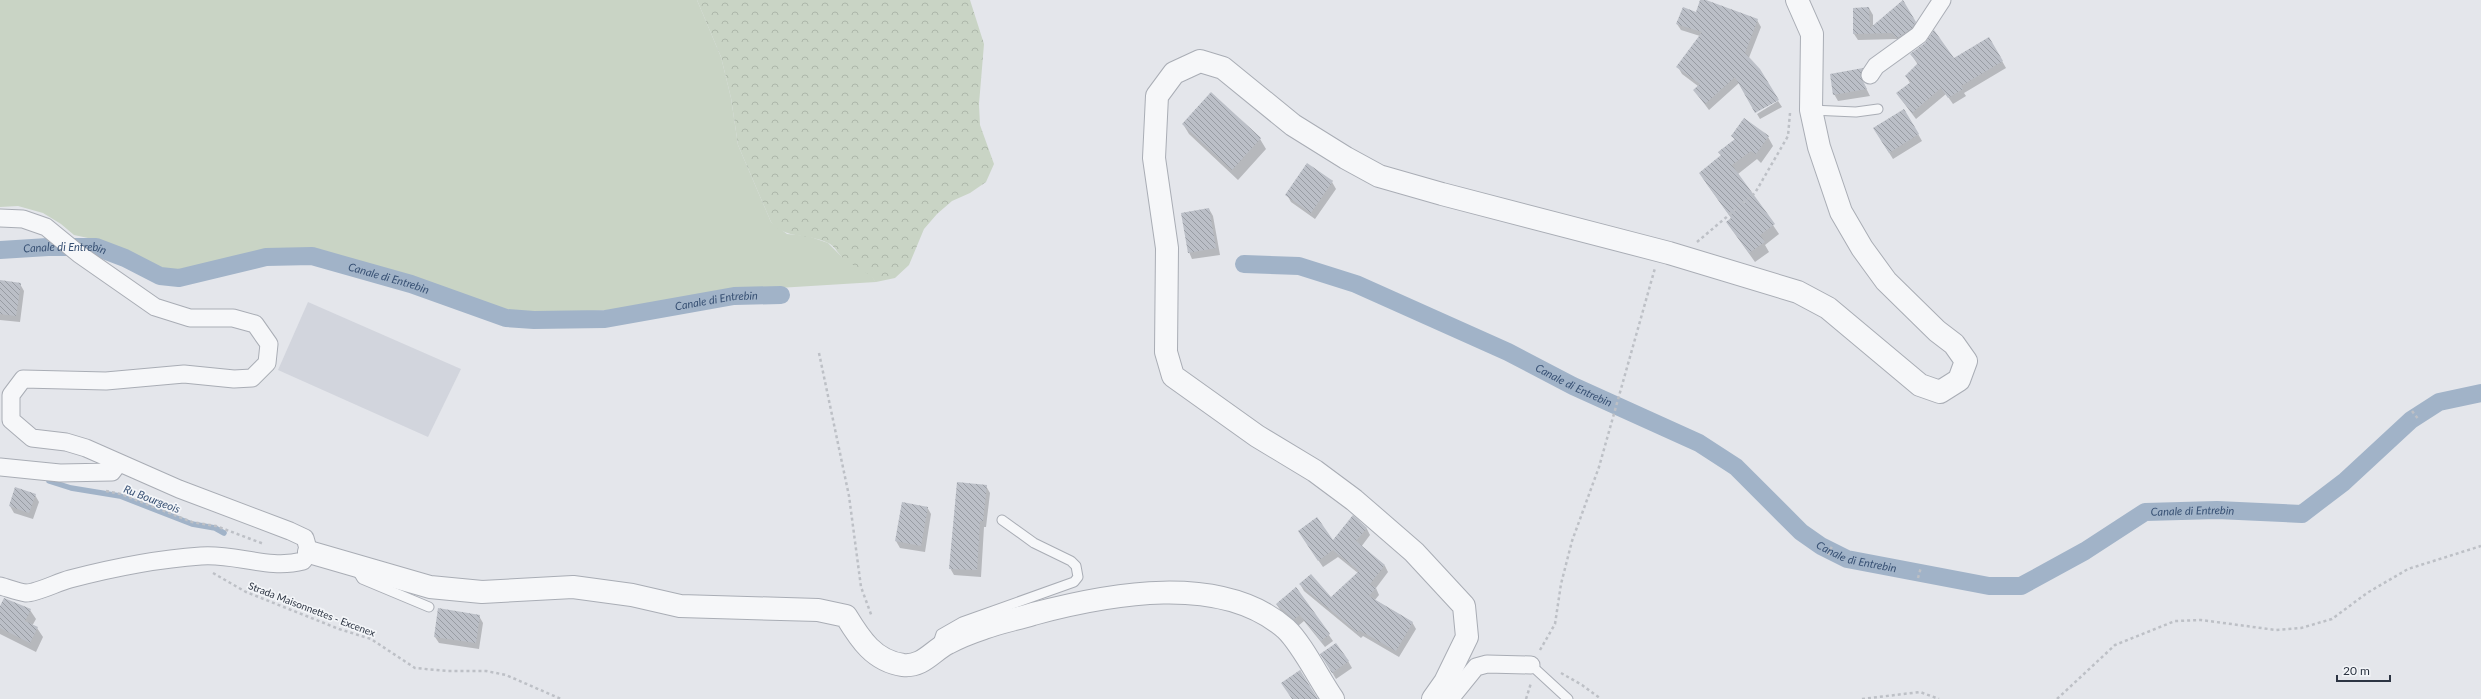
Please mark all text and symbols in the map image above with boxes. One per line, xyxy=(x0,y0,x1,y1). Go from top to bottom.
water label: Canale di Entrebin xyxy=(23,240,109,256)
water label: Canale di Entrebin xyxy=(347,260,431,296)
water label: Canale di Entrebin xyxy=(674,288,758,312)
water label: Canale di Entrebin xyxy=(1533,361,1614,409)
water label: Ru Bourgeois xyxy=(122,482,183,515)
water label: Canale di Entrebin xyxy=(2150,503,2235,518)
water label: Canale di Entrebin xyxy=(1814,538,1898,574)
street label: Strada Maisonnettes - Excenex xyxy=(247,579,377,639)
scale bar xyxy=(2337,657,2390,683)
text: 20 m xyxy=(2343,663,2370,678)

